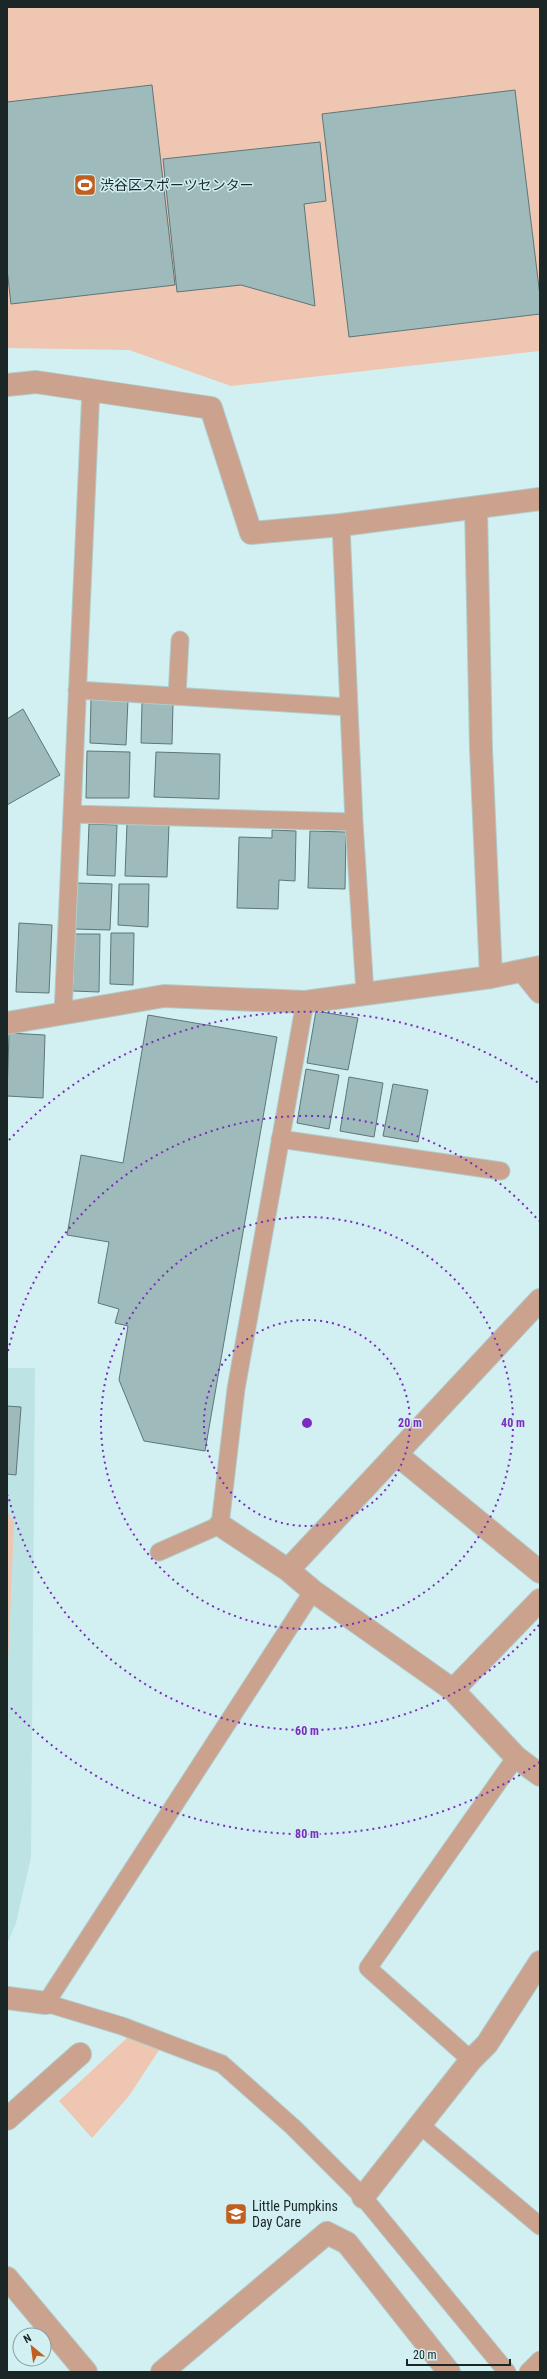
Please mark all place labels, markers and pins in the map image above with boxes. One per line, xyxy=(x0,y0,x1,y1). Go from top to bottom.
sports icon: 渋谷区スポーツセンター xyxy=(72,172,98,198)
place label: 渋谷区スポーツセンター xyxy=(100,177,254,193)
centre of rings xyxy=(300,1416,314,1430)
place label: Little Pumpkins Day Care xyxy=(252,2198,338,2230)
school or university icon: Little Pumpkins Day Care xyxy=(223,2201,249,2227)

